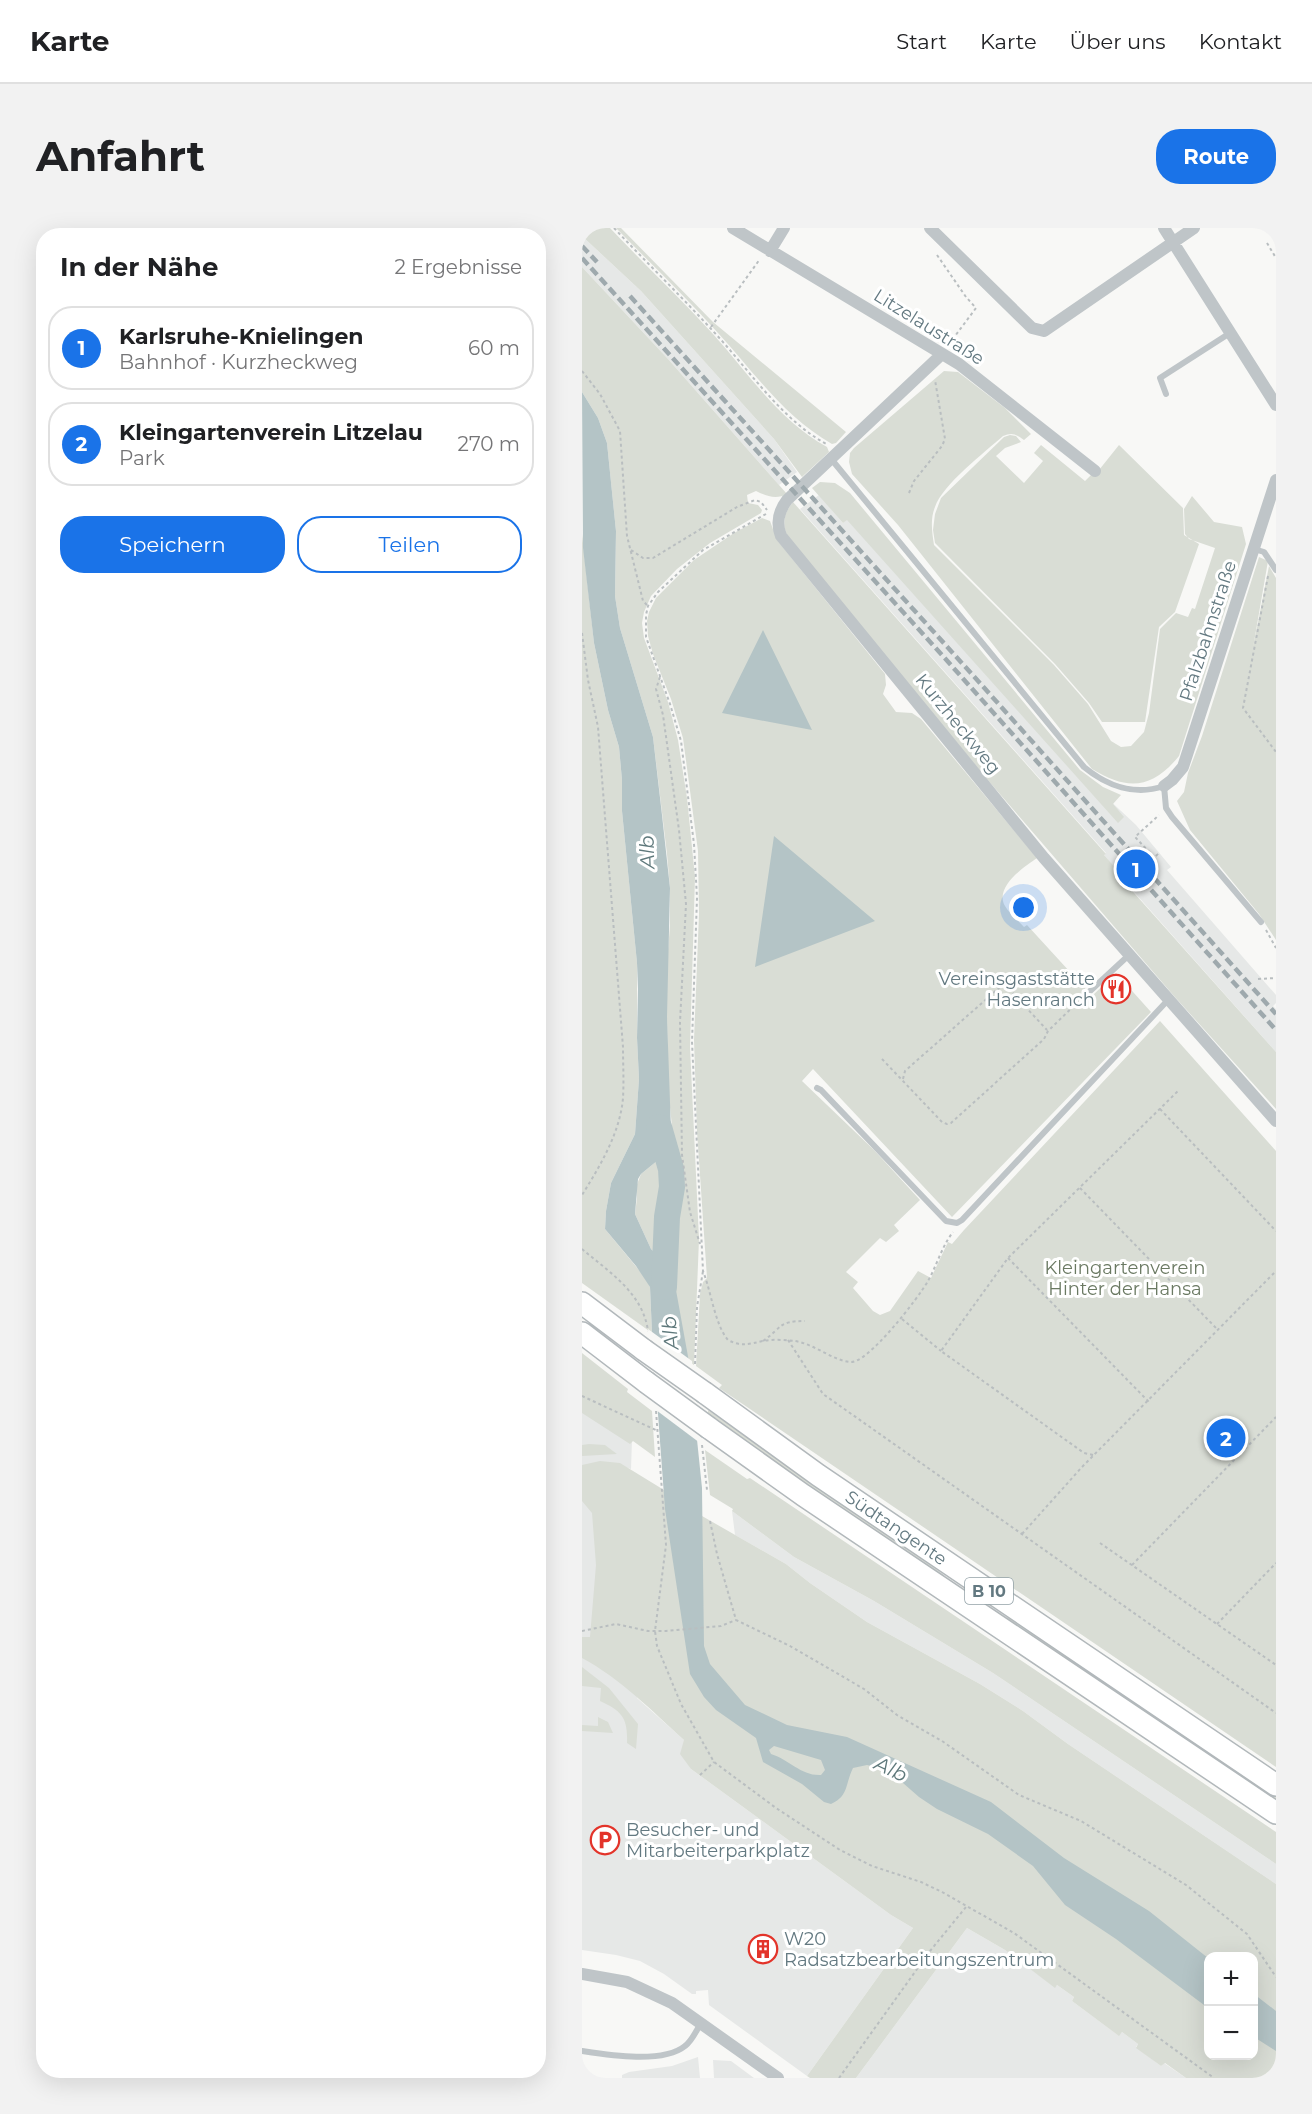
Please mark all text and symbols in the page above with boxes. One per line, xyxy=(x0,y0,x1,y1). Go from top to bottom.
text: Karte xyxy=(30,24,110,58)
text: Start xyxy=(896,29,947,54)
text: Karte xyxy=(980,29,1037,54)
text: Über uns xyxy=(1070,29,1166,54)
text: Kontakt xyxy=(1199,29,1282,54)
button: Route xyxy=(1156,129,1276,184)
text: Anfahrt xyxy=(36,130,205,182)
text: In der Nähe xyxy=(60,251,218,283)
text: 2 Ergebnisse xyxy=(394,255,522,279)
street label: Litzelaustraße xyxy=(870,284,988,370)
text: Karlsruhe-Knielingen xyxy=(119,323,364,350)
text: 1 xyxy=(78,336,85,360)
text: 60 m xyxy=(468,336,520,360)
text: Bahnhof · Kurzheckweg xyxy=(119,350,358,374)
text: Kleingartenverein Litzelau xyxy=(119,419,423,446)
text: 2 xyxy=(76,432,87,456)
text: 270 m xyxy=(458,432,520,456)
text: Park xyxy=(119,446,165,470)
button: Speichern xyxy=(60,516,285,573)
button: Teilen xyxy=(297,516,522,573)
street label: Pfalzbahnstraße xyxy=(1175,558,1241,704)
street label: Kurzheckweg xyxy=(911,669,1005,779)
water label: Alb xyxy=(634,835,660,870)
pin: 1 xyxy=(1116,846,1156,892)
your location xyxy=(1009,893,1038,922)
place label: Vereinsgaststätte Hasenranch xyxy=(939,968,1095,1011)
restaurant icon: Vereinsgaststätte Hasenranch xyxy=(1100,973,1132,1005)
park label: Kleingartenverein Hinter der Hansa xyxy=(1044,1257,1206,1300)
water label: Alb xyxy=(657,1315,683,1352)
pin: 2 xyxy=(1206,1416,1246,1460)
street label: Südtangente xyxy=(841,1486,951,1570)
road number: B 10 xyxy=(965,1578,1013,1604)
water label: Alb xyxy=(870,1751,911,1787)
place label: Besucher- und Mitarbeiterparkplatz xyxy=(626,1819,810,1862)
parking icon: Besucher- und Mitarbeiterparkplatz xyxy=(589,1824,621,1856)
place label: W20 Radsatzbearbeitungszentrum xyxy=(784,1928,1054,1971)
building icon: W20 Radsatzbearbeitungszentrum xyxy=(747,1933,779,1965)
map controls xyxy=(1204,1952,1258,2060)
button: + xyxy=(1204,1952,1258,2006)
button: − xyxy=(1204,2006,1258,2060)

